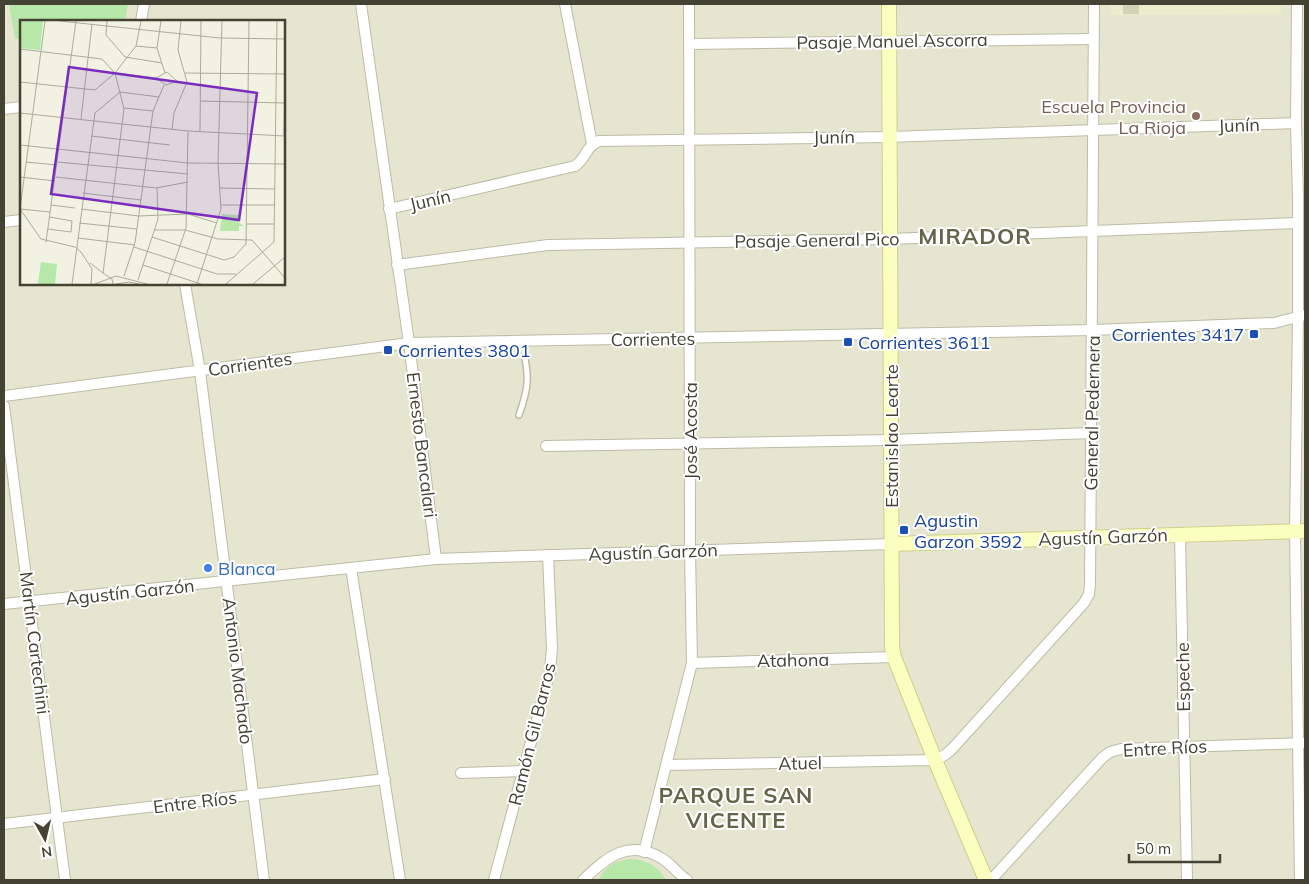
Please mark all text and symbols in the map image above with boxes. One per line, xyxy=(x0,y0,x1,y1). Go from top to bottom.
inset map xyxy=(20,20,285,285)
street label: Pasaje Manuel Ascorra xyxy=(796,28,988,54)
place label: Escuela Provincia La Rioja xyxy=(1041,95,1186,139)
marker: Escuela Provincia La Rioja xyxy=(1190,110,1202,122)
street label: Junín xyxy=(1218,113,1260,137)
street label: Junín xyxy=(813,125,855,149)
street label: Junín xyxy=(407,184,453,216)
district label: MIRADOR xyxy=(918,222,1032,250)
street label: Pasaje General Pico xyxy=(734,227,900,253)
place label: Corrientes 3417 xyxy=(1112,323,1244,346)
street label: Corrientes xyxy=(611,327,696,351)
marker: Corrientes 3417 xyxy=(1248,328,1260,340)
place label: Corrientes 3611 xyxy=(858,331,990,354)
street label: General Pedernera xyxy=(1079,335,1105,491)
marker: Corrientes 3611 xyxy=(842,336,854,348)
place label: Corrientes 3801 xyxy=(398,339,530,362)
marker: Corrientes 3801 xyxy=(382,344,394,356)
street label: Corrientes xyxy=(207,347,294,381)
street label: Estanislao Learte xyxy=(880,364,903,508)
street label: Ernesto Bancalari xyxy=(402,371,442,519)
street label: José Acosta xyxy=(679,382,702,480)
place label: Agustin Garzon 3592 xyxy=(914,509,1022,553)
street label: Agustín Garzón xyxy=(1038,523,1168,551)
marker: Agustin Garzon 3592 xyxy=(898,524,910,536)
street label: Agustín Garzón xyxy=(588,538,718,566)
place label: Blanca xyxy=(218,557,276,580)
marker: Blanca xyxy=(202,562,214,574)
street label: Martín Cartechini xyxy=(15,570,55,716)
street label: Agustín Garzón xyxy=(64,574,196,610)
street label: Antonio Machado xyxy=(218,596,258,746)
street label: Espeche xyxy=(1171,642,1195,712)
street label: Atahona xyxy=(757,648,829,672)
street label: Ramón Gil Barros xyxy=(503,660,561,808)
street label: Entre Ríos xyxy=(1122,734,1208,762)
street label: Atuel xyxy=(778,751,822,775)
district label: PARQUE SAN VICENTE xyxy=(659,781,813,834)
street label: Entre Ríos xyxy=(152,785,238,819)
north arrow xyxy=(20,814,70,864)
scale bar xyxy=(1129,832,1220,864)
text: 50 m xyxy=(1136,839,1171,858)
text: N xyxy=(40,842,53,862)

